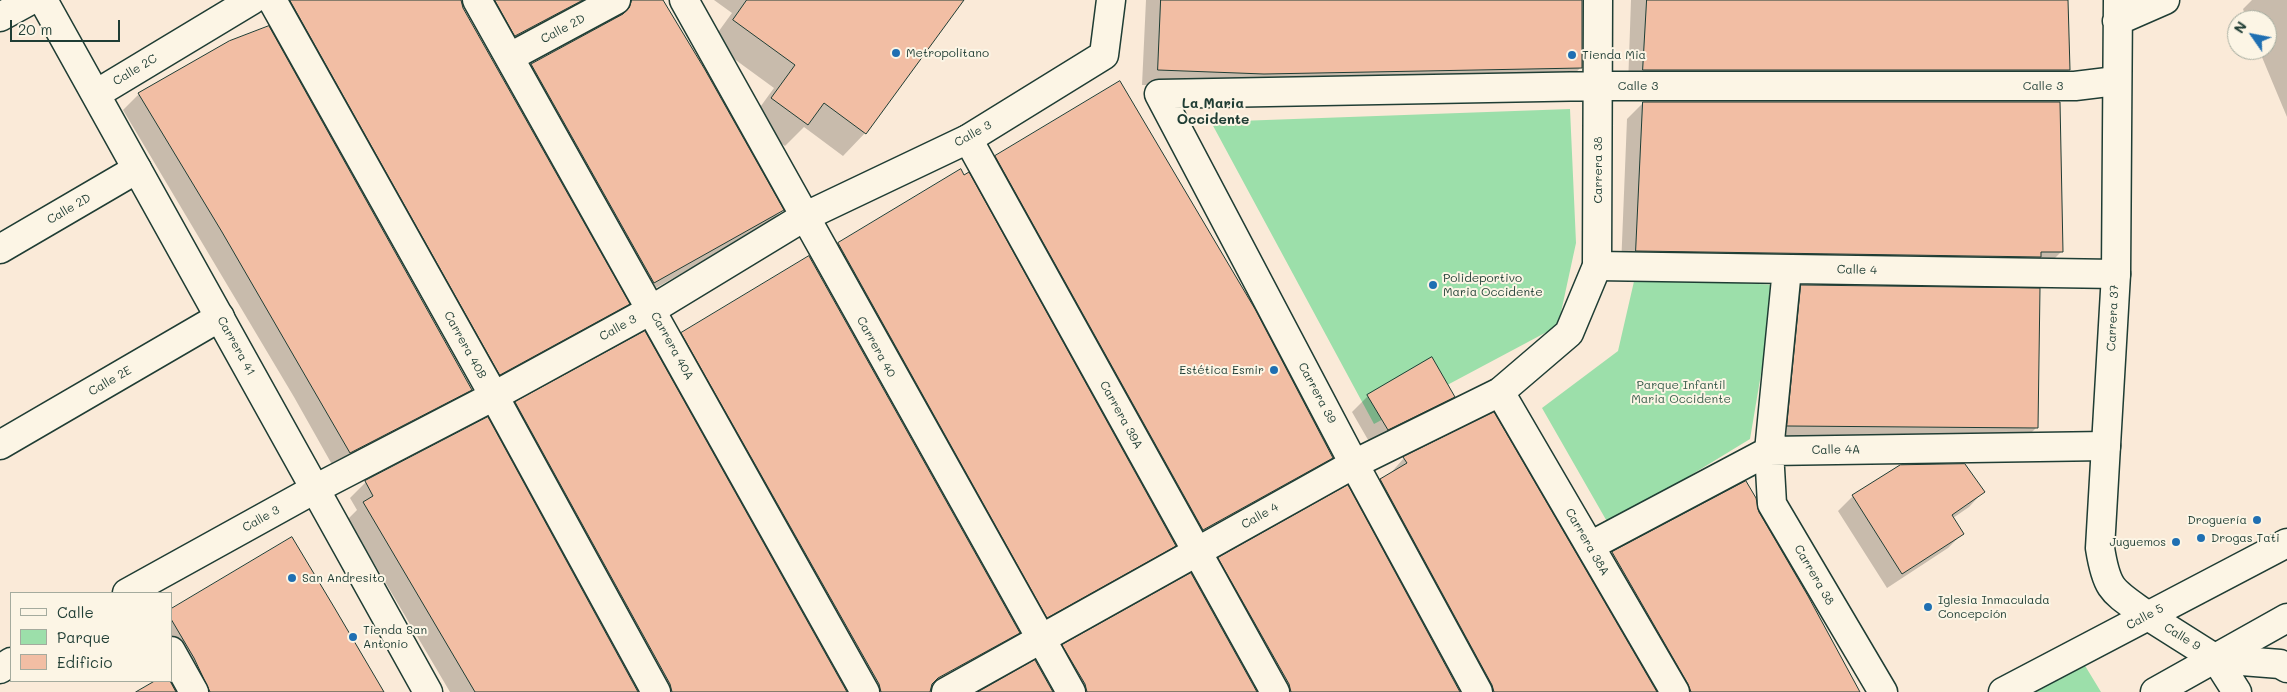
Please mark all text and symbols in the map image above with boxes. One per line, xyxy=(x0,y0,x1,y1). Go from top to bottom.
scale bar xyxy=(12,10,122,42)
north arrow xyxy=(2227,10,2277,60)
street label: Calle 2D xyxy=(538,11,588,47)
text: N xyxy=(2229,17,2251,37)
text: 20 m xyxy=(18,19,52,39)
place label: Metropolitano xyxy=(906,46,989,60)
marker: Metropolitano xyxy=(890,47,902,59)
place label: Tienda Mia xyxy=(1582,48,1646,62)
marker: Tienda Mia xyxy=(1566,49,1578,61)
street label: Calle 2C xyxy=(110,51,160,89)
street label: Calle 3 xyxy=(1618,79,1658,93)
street label: Calle 3 xyxy=(2023,79,2063,93)
district label: La Maria Occidente xyxy=(1177,96,1249,128)
street label: Calle 3 xyxy=(952,118,994,150)
street label: Carrera 38 xyxy=(1591,136,1605,204)
street label: Calle 2D xyxy=(45,191,93,227)
street label: Calle 4 xyxy=(1837,262,1877,278)
place label: Polideportivo Maria Occidente xyxy=(1443,271,1543,299)
marker: Polideportivo Maria Occidente xyxy=(1427,279,1439,291)
street label: Carrera 37 xyxy=(2104,284,2122,352)
street label: Carrera 40B xyxy=(441,309,489,381)
street label: Carrera 40A xyxy=(647,309,697,383)
street label: Calle 3 xyxy=(597,312,639,344)
street label: Carrera 41 xyxy=(214,314,258,378)
street label: Carrera 40 xyxy=(853,314,899,380)
street label: Carrera 39 xyxy=(1295,360,1339,426)
street label: Calle 2E xyxy=(86,363,134,399)
place label: Estética Esmir xyxy=(1179,363,1264,377)
marker: Estética Esmir xyxy=(1268,364,1280,376)
park label: Parque Infantil Maria Occidente xyxy=(1631,378,1731,406)
street label: Carrera 39A xyxy=(1096,379,1146,451)
street label: Calle 4A xyxy=(1812,442,1860,458)
street label: Calle 4 xyxy=(1239,500,1281,532)
street label: Calle 3 xyxy=(240,503,282,535)
street label: Carrera 38A xyxy=(1562,506,1612,578)
place label: Droguería xyxy=(2187,513,2247,527)
marker: Droguería xyxy=(2251,514,2263,526)
place label: Drogas Tati xyxy=(2211,531,2280,545)
marker: Drogas Tati xyxy=(2195,532,2207,544)
place label: Juguemos xyxy=(2109,535,2166,549)
marker: Juguemos xyxy=(2170,536,2182,548)
street label: Carrera 38 xyxy=(1791,542,1837,608)
place label: San Andresito xyxy=(302,571,385,585)
marker: San Andresito xyxy=(286,572,298,584)
legend xyxy=(10,592,172,682)
place label: Iglesia Inmaculada Concepción xyxy=(1938,593,2050,621)
marker: Iglesia Inmaculada Concepción xyxy=(1922,601,1934,613)
street label: Calle 5 xyxy=(2124,601,2166,633)
text: Calle xyxy=(57,602,94,622)
street label: Calle 9 xyxy=(2161,620,2203,654)
place label: Tienda San Antonio xyxy=(363,623,427,651)
text: Parque xyxy=(57,627,110,647)
marker: Tienda San Antonio xyxy=(347,631,359,643)
text: Edificio xyxy=(57,652,112,672)

